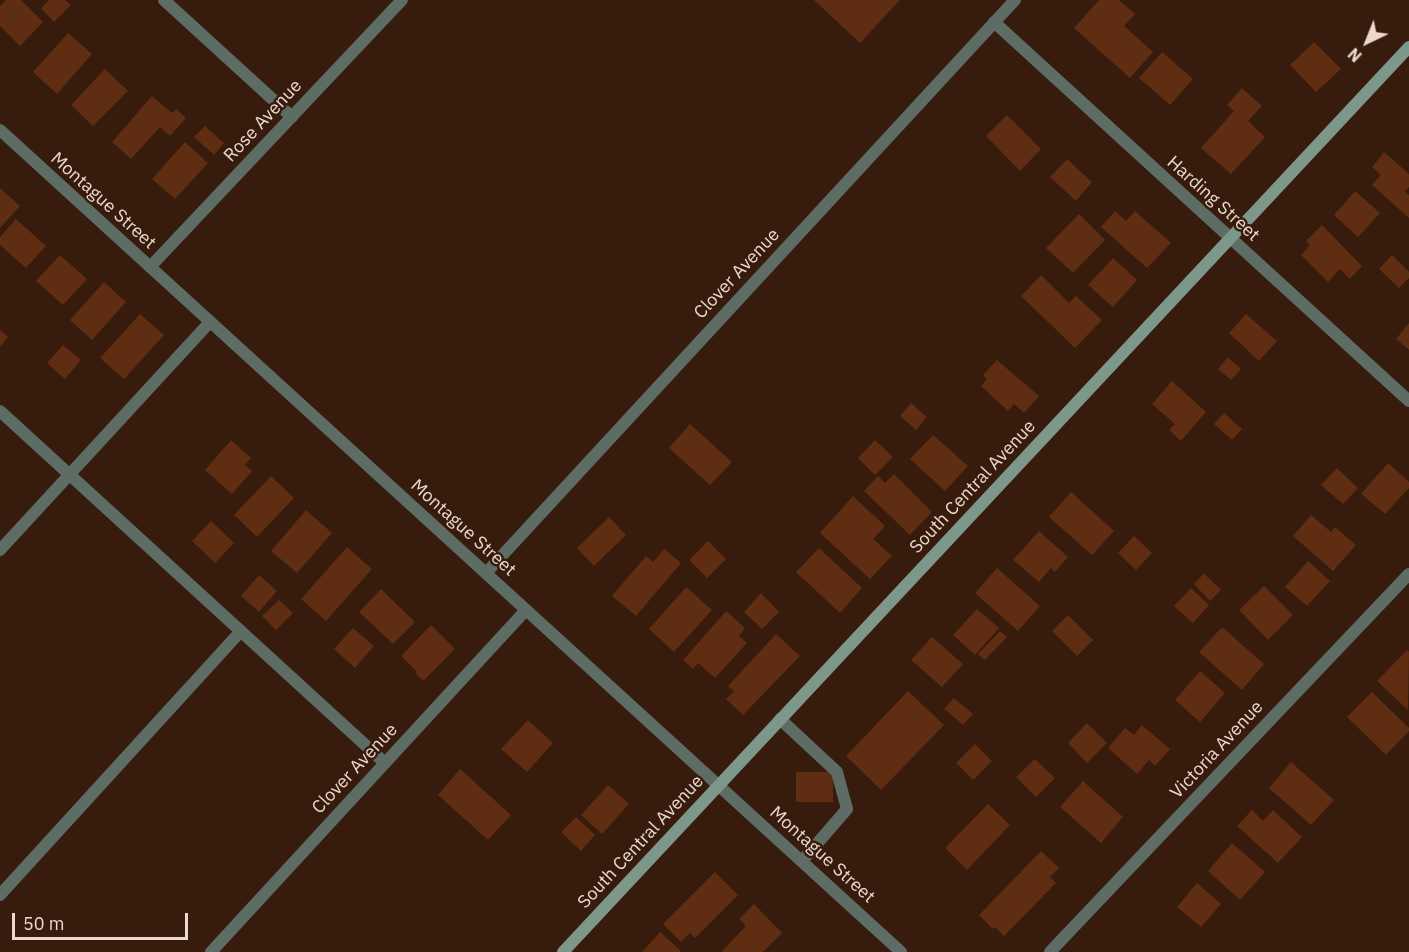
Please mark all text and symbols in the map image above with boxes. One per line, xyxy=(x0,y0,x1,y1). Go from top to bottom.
north arrow xyxy=(1337,12,1397,72)
text: N xyxy=(1344,44,1366,66)
street label: Rose Avenue xyxy=(220,75,306,167)
street label: Montague Street xyxy=(46,148,160,254)
street label: Harding Street xyxy=(1162,152,1264,246)
street label: Clover Avenue xyxy=(690,224,784,324)
street label: South Central Avenue xyxy=(906,416,1040,558)
street label: Montague Street xyxy=(406,475,520,581)
street label: Victoria Avenue xyxy=(1166,697,1268,803)
street label: Clover Avenue xyxy=(308,719,402,819)
street label: South Central Avenue xyxy=(574,771,708,913)
street label: Montague Street xyxy=(765,802,879,908)
scale bar xyxy=(15,901,190,939)
text: 50 m xyxy=(23,912,65,935)

